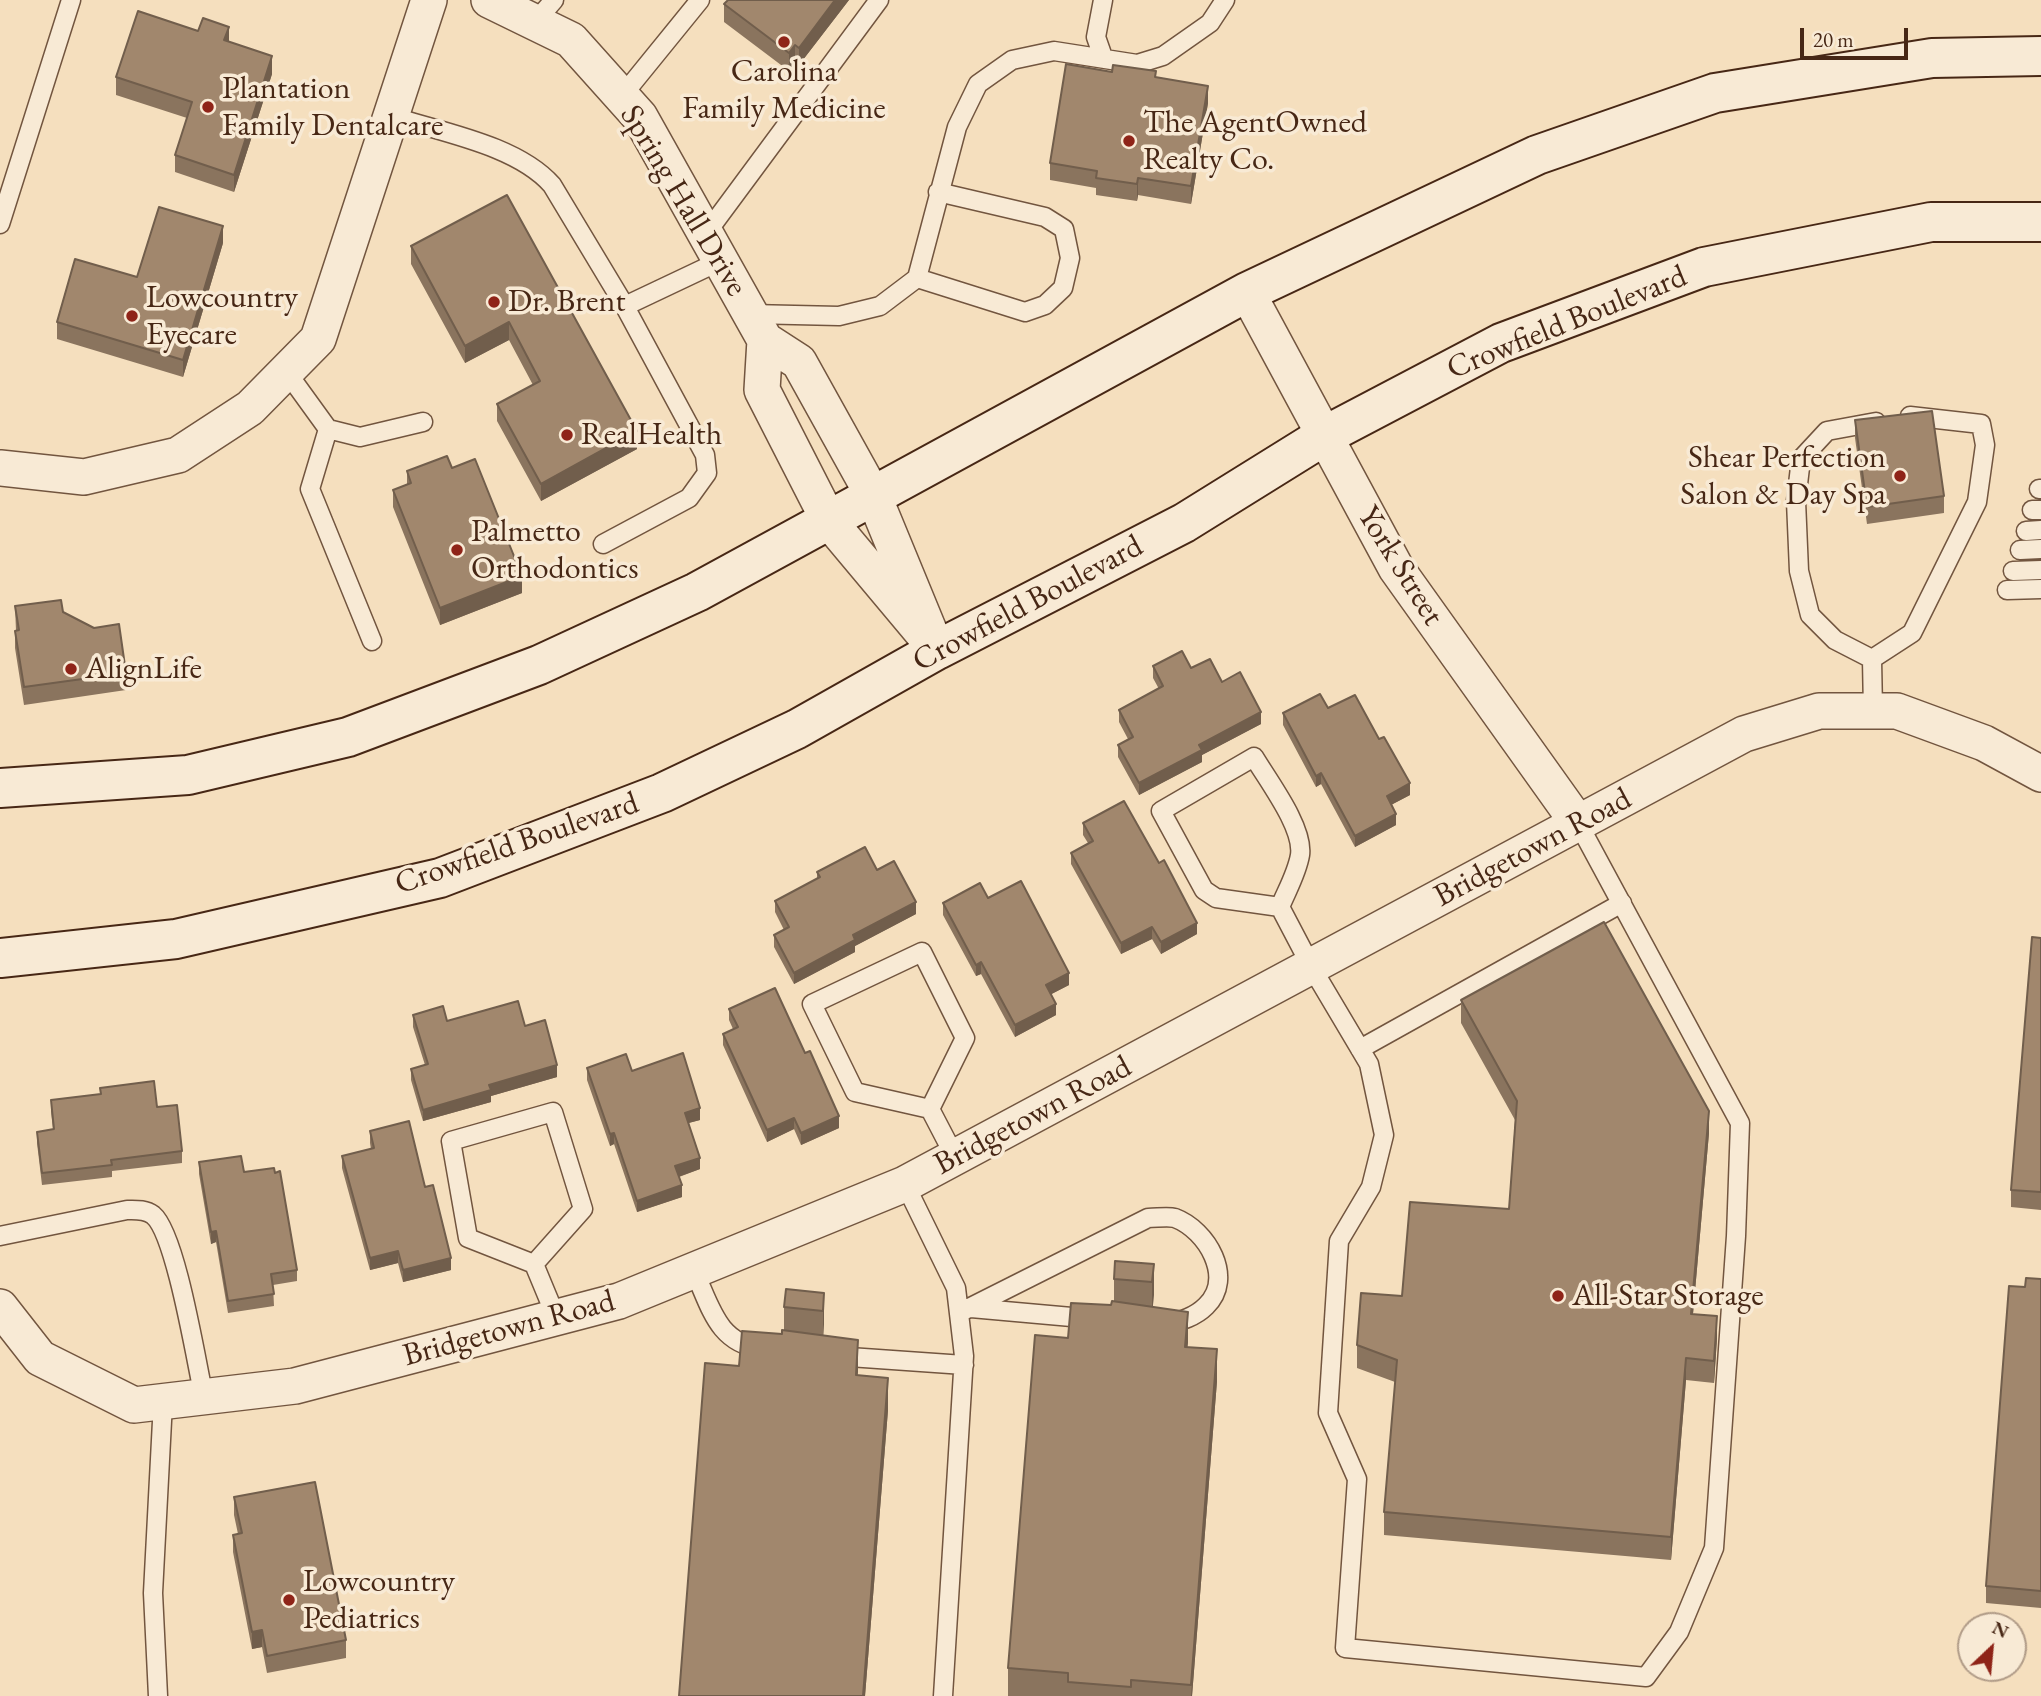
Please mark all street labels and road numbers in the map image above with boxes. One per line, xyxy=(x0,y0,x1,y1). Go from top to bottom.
street label: Spring Hall Drive xyxy=(611,99,755,303)
street label: Crowfield Boulevard xyxy=(1442,257,1692,389)
street label: York Street xyxy=(1348,499,1452,633)
street label: Crowfield Boulevard xyxy=(906,527,1150,681)
street label: Bridgetown Road xyxy=(1428,780,1638,916)
street label: Crowfield Boulevard xyxy=(390,784,644,904)
street label: Bridgetown Road xyxy=(928,1048,1138,1184)
street label: Bridgetown Road xyxy=(399,1282,619,1376)

